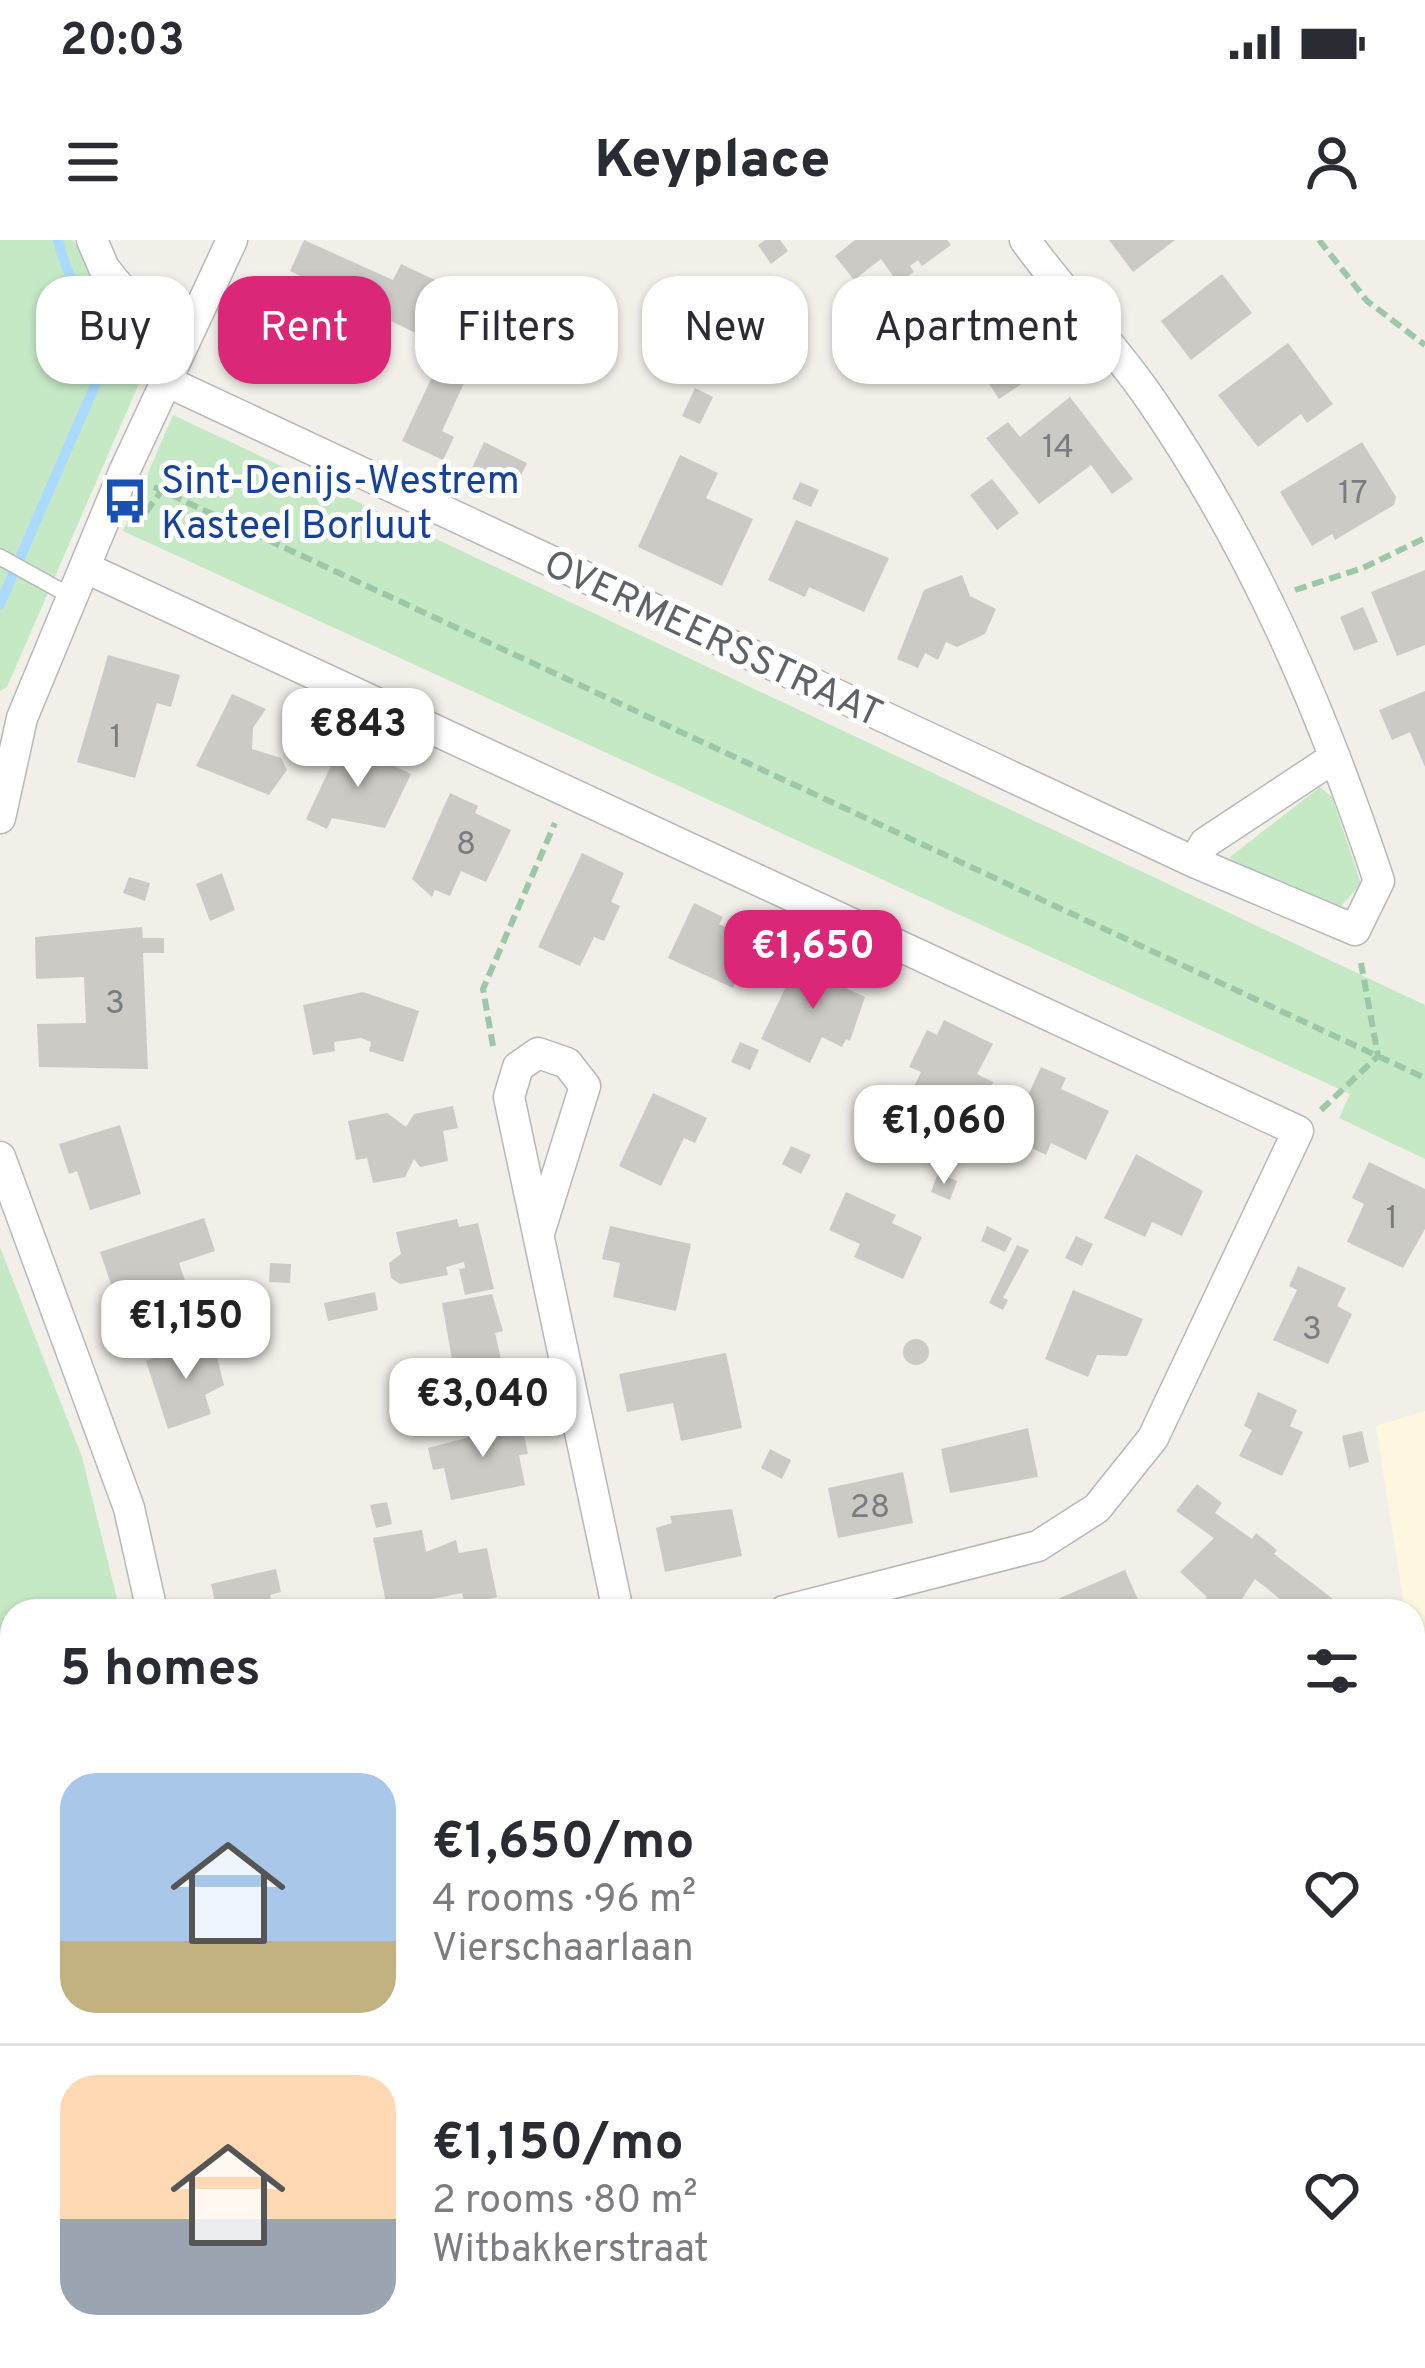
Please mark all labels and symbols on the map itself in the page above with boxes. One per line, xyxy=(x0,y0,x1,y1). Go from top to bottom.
house number: 14 xyxy=(1042,428,1074,470)
place label: Sint-Denijs-Westrem Kasteel Borluut xyxy=(161,459,520,553)
house number: 17 xyxy=(1338,474,1368,516)
bus stop icon: Sint-Denijs-Westrem Kasteel Borluut xyxy=(100,476,150,526)
street label: OVERMEERSSTRAAT xyxy=(535,541,889,741)
pin: €843 xyxy=(287,688,429,790)
house number: 1 xyxy=(110,718,122,760)
house number: 8 xyxy=(456,825,476,867)
pin: €1,650 xyxy=(715,910,911,1012)
house number: 3 xyxy=(105,984,125,1026)
pin: €1,060 xyxy=(846,1085,1042,1187)
house number: 1 xyxy=(1386,1199,1398,1241)
pin: €1,150 xyxy=(88,1280,284,1382)
house number: 3 xyxy=(1302,1310,1322,1352)
pin: €3,040 xyxy=(385,1358,581,1460)
house number: 28 xyxy=(850,1488,890,1530)

